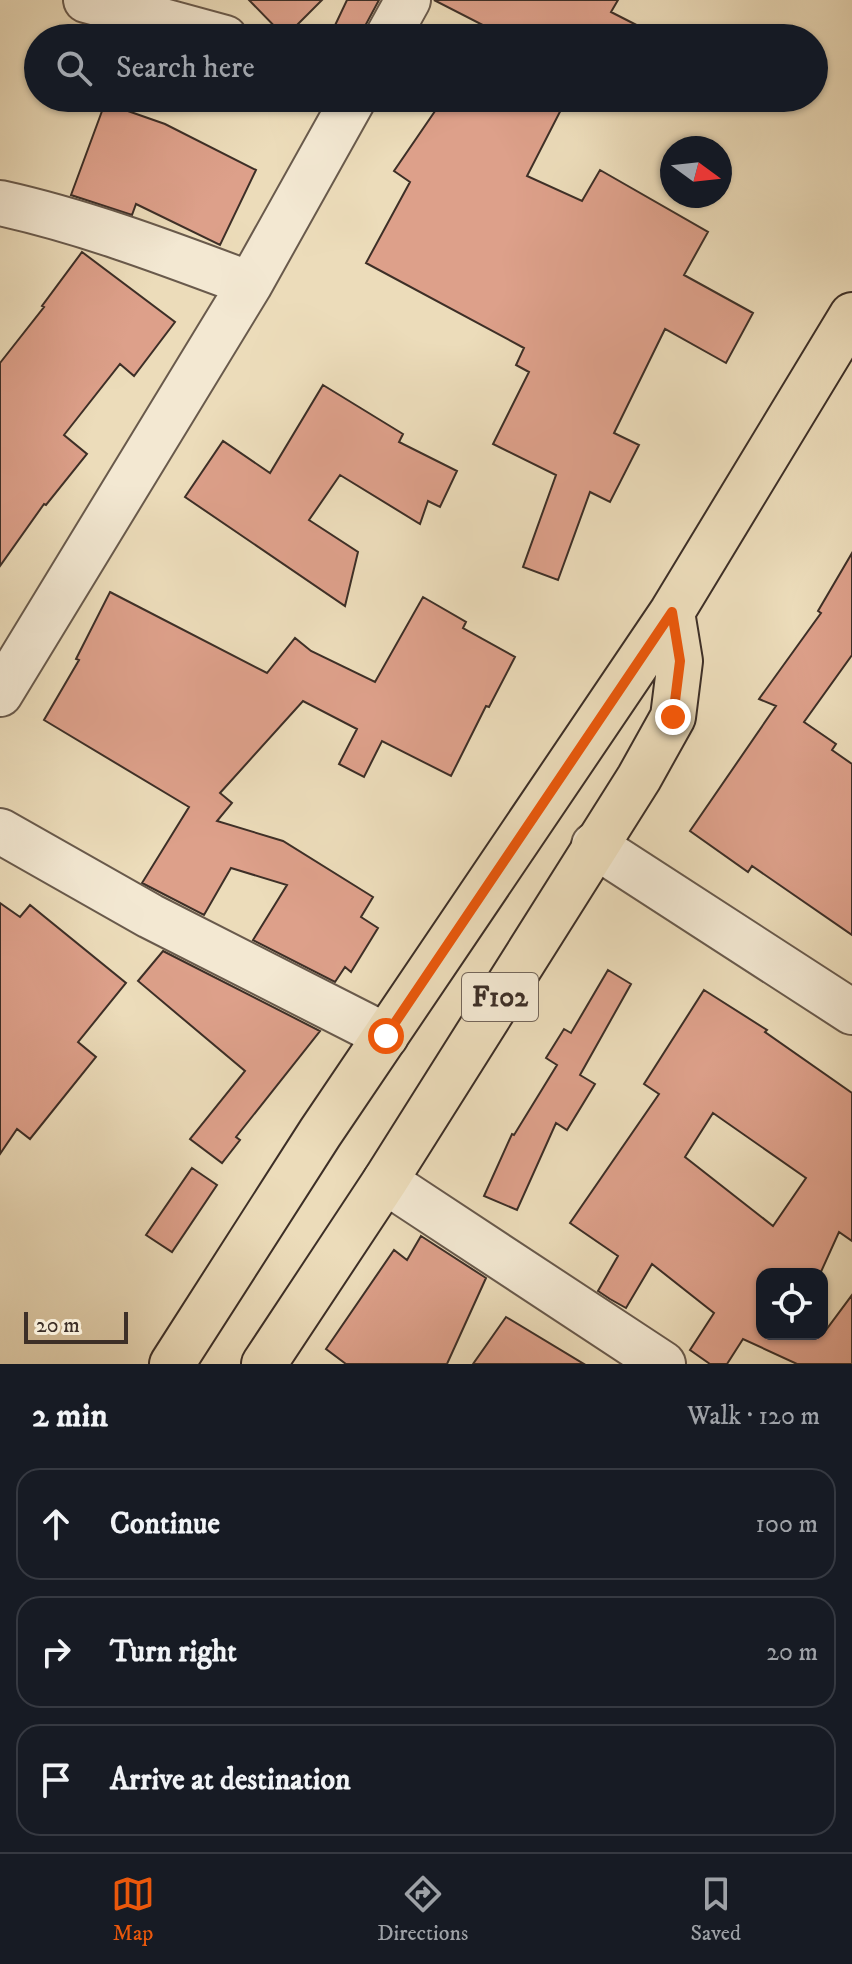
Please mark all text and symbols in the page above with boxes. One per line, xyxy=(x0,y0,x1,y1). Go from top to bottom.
search box xyxy=(24,24,828,112)
icon: search xyxy=(52,46,96,90)
text: Search here xyxy=(116,50,255,87)
north arrow xyxy=(660,136,732,208)
route end xyxy=(655,699,691,735)
road number: F102 xyxy=(462,973,538,1021)
route start xyxy=(368,1018,404,1054)
map controls xyxy=(756,1268,828,1340)
button: locate xyxy=(756,1268,828,1340)
scale bar xyxy=(24,1308,128,1344)
text: 20 m xyxy=(36,1312,80,1339)
text: 2 min xyxy=(32,1395,108,1437)
text: Walk · 120 m xyxy=(687,1400,820,1433)
icon: ahead xyxy=(34,1502,78,1546)
text: Continue xyxy=(110,1506,220,1543)
text: 100 m xyxy=(755,1508,818,1541)
icon: right xyxy=(34,1630,78,1674)
text: Turn right xyxy=(110,1634,237,1671)
text: 20 m xyxy=(766,1636,818,1669)
icon: arrive xyxy=(34,1758,78,1802)
text: Arrive at destination xyxy=(110,1762,351,1799)
tab: Map xyxy=(111,1872,155,1947)
tab: Directions xyxy=(377,1872,468,1947)
tab: Saved xyxy=(690,1872,741,1947)

